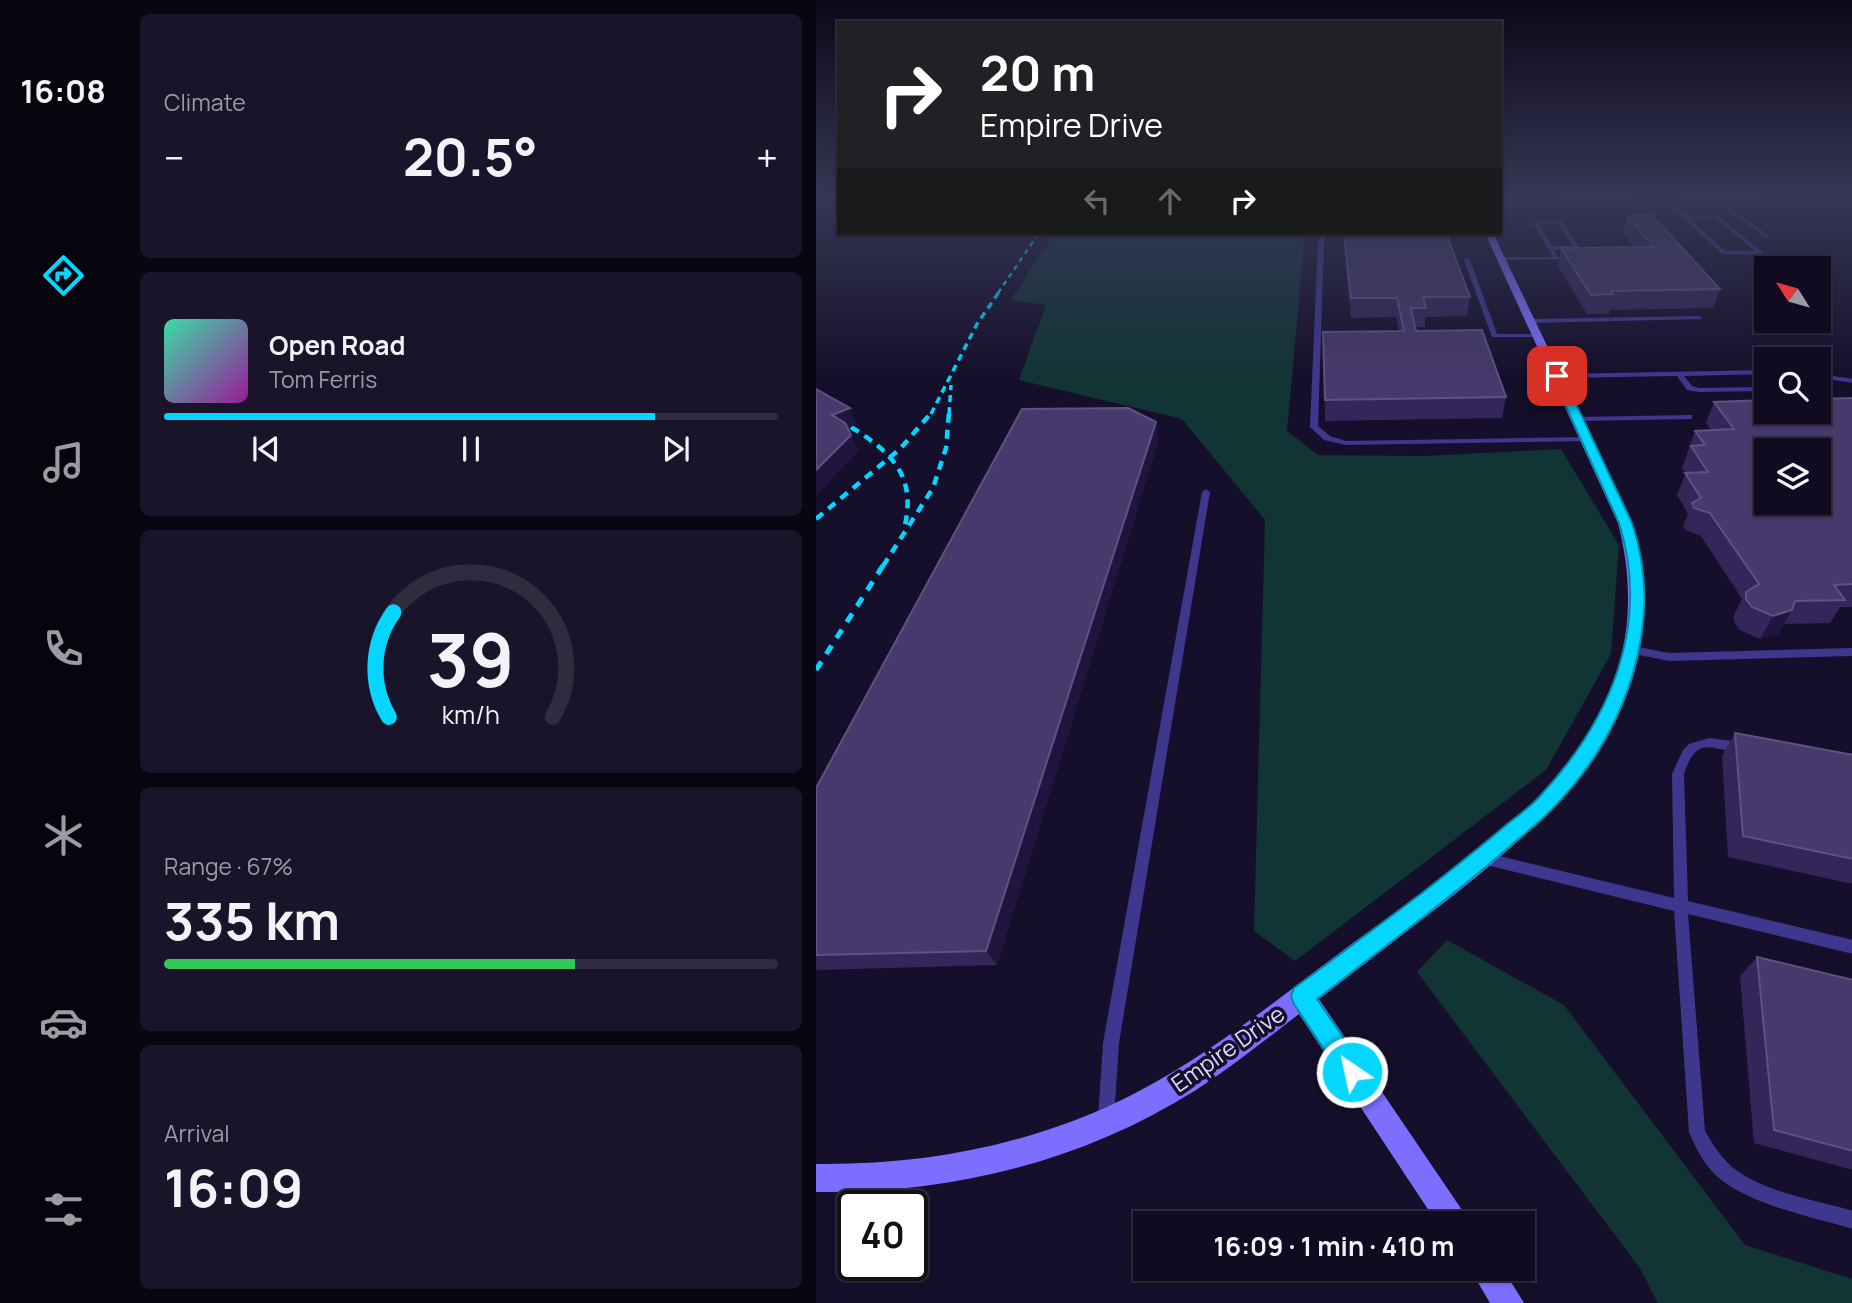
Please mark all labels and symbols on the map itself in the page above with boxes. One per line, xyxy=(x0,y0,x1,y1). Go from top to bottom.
north arrow xyxy=(1754,256,1831,332)
pin xyxy=(1527,346,1587,406)
street label: Empire Drive xyxy=(1164,997,1290,1099)
position arrow xyxy=(1315,1035,1389,1109)
speed limit sign: 40 xyxy=(837,1190,928,1281)

